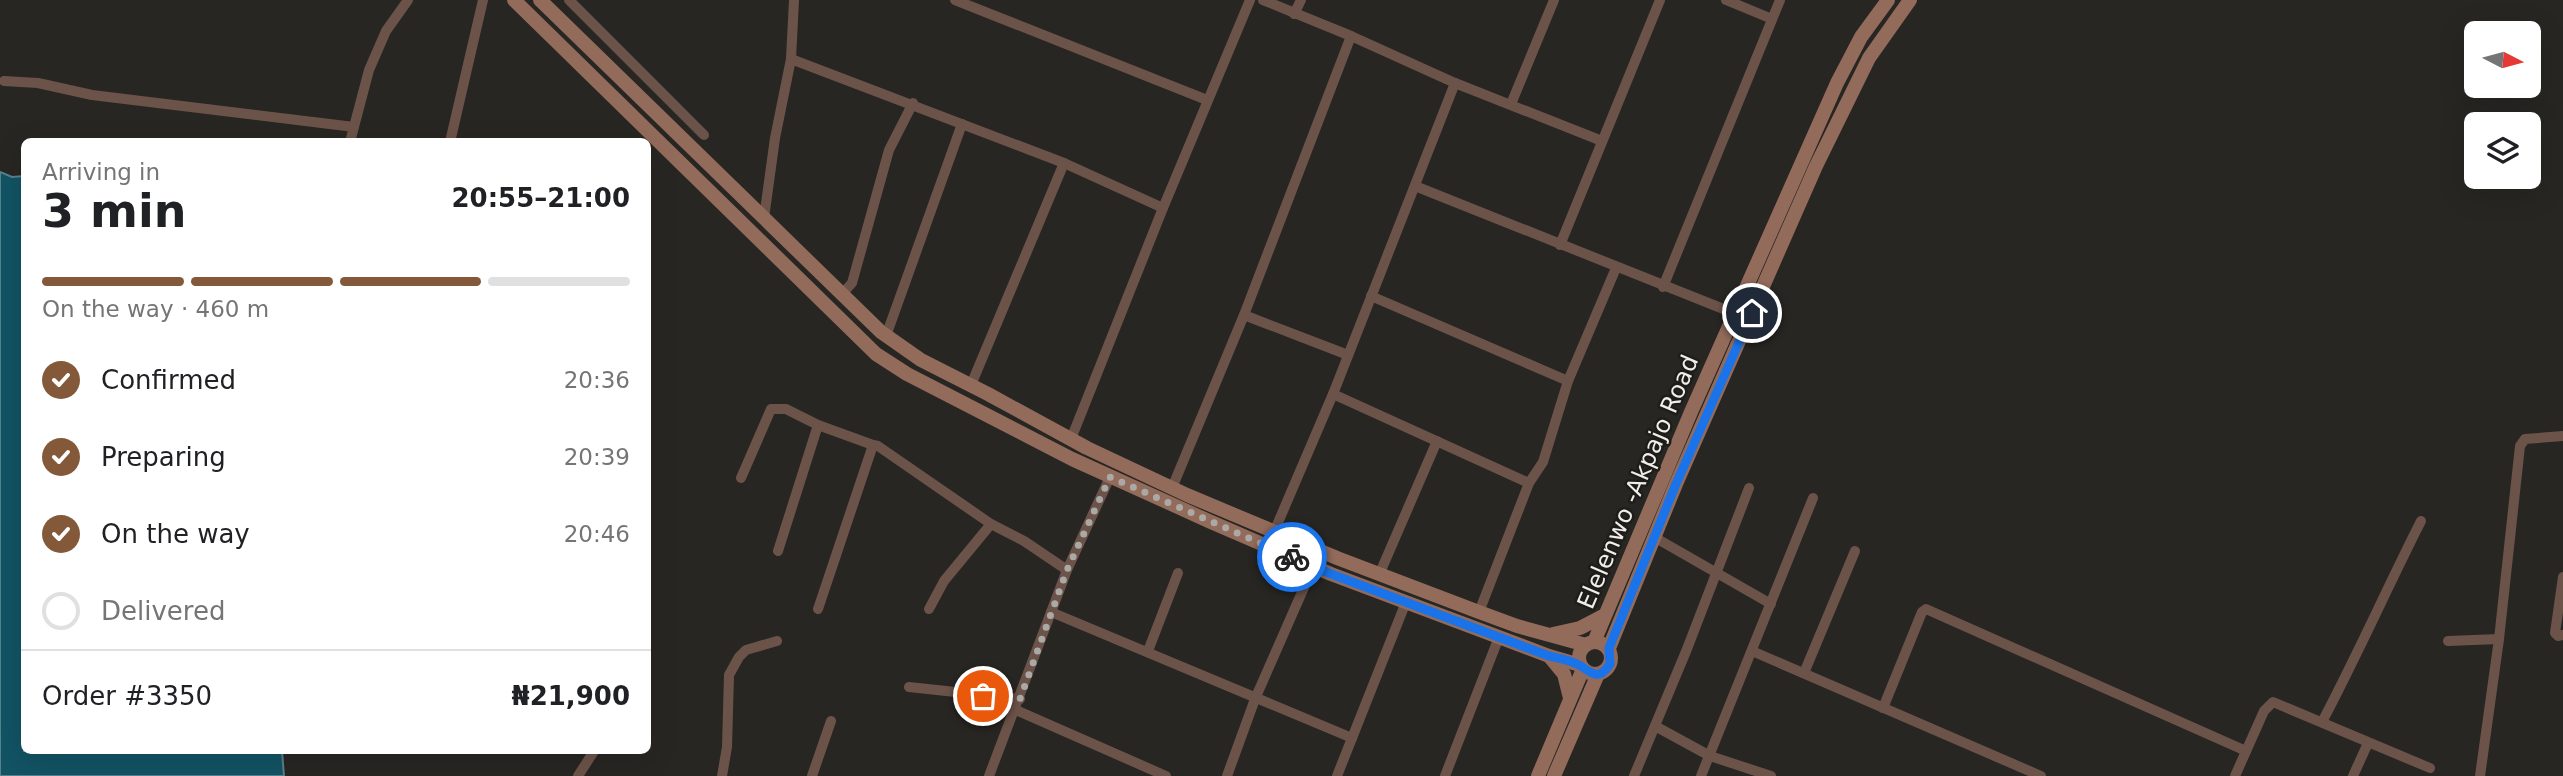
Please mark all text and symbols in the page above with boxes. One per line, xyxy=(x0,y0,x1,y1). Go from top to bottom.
north arrow xyxy=(2464,21,2541,98)
map controls xyxy=(2464,21,2541,189)
button: layers xyxy=(2464,112,2541,189)
text: Arriving in xyxy=(42,159,160,185)
text: 20:55–21:00 xyxy=(451,183,630,213)
text: 3 min xyxy=(42,184,186,238)
pin xyxy=(1722,283,1782,343)
icon: home xyxy=(1733,294,1771,332)
text: On the way · 460 m xyxy=(42,296,269,322)
street label: Elelenwo -Akpajo Road xyxy=(1572,351,1704,613)
icon: check xyxy=(42,361,80,399)
text: Confirmed xyxy=(101,365,236,395)
text: 20:36 xyxy=(564,367,630,393)
icon: check xyxy=(42,438,80,476)
text: Preparing xyxy=(101,442,226,472)
text: 20:39 xyxy=(564,444,630,470)
icon: check xyxy=(42,515,80,553)
text: On the way xyxy=(101,519,250,549)
text: 20:46 xyxy=(564,521,630,547)
courier xyxy=(1257,522,1327,592)
icon: bike xyxy=(1273,538,1311,576)
text: Delivered xyxy=(101,596,225,626)
pin xyxy=(953,666,1013,726)
icon: bag xyxy=(964,677,1002,715)
text: Order #3350 xyxy=(42,681,212,711)
text: ₦21,900 xyxy=(512,681,630,711)

